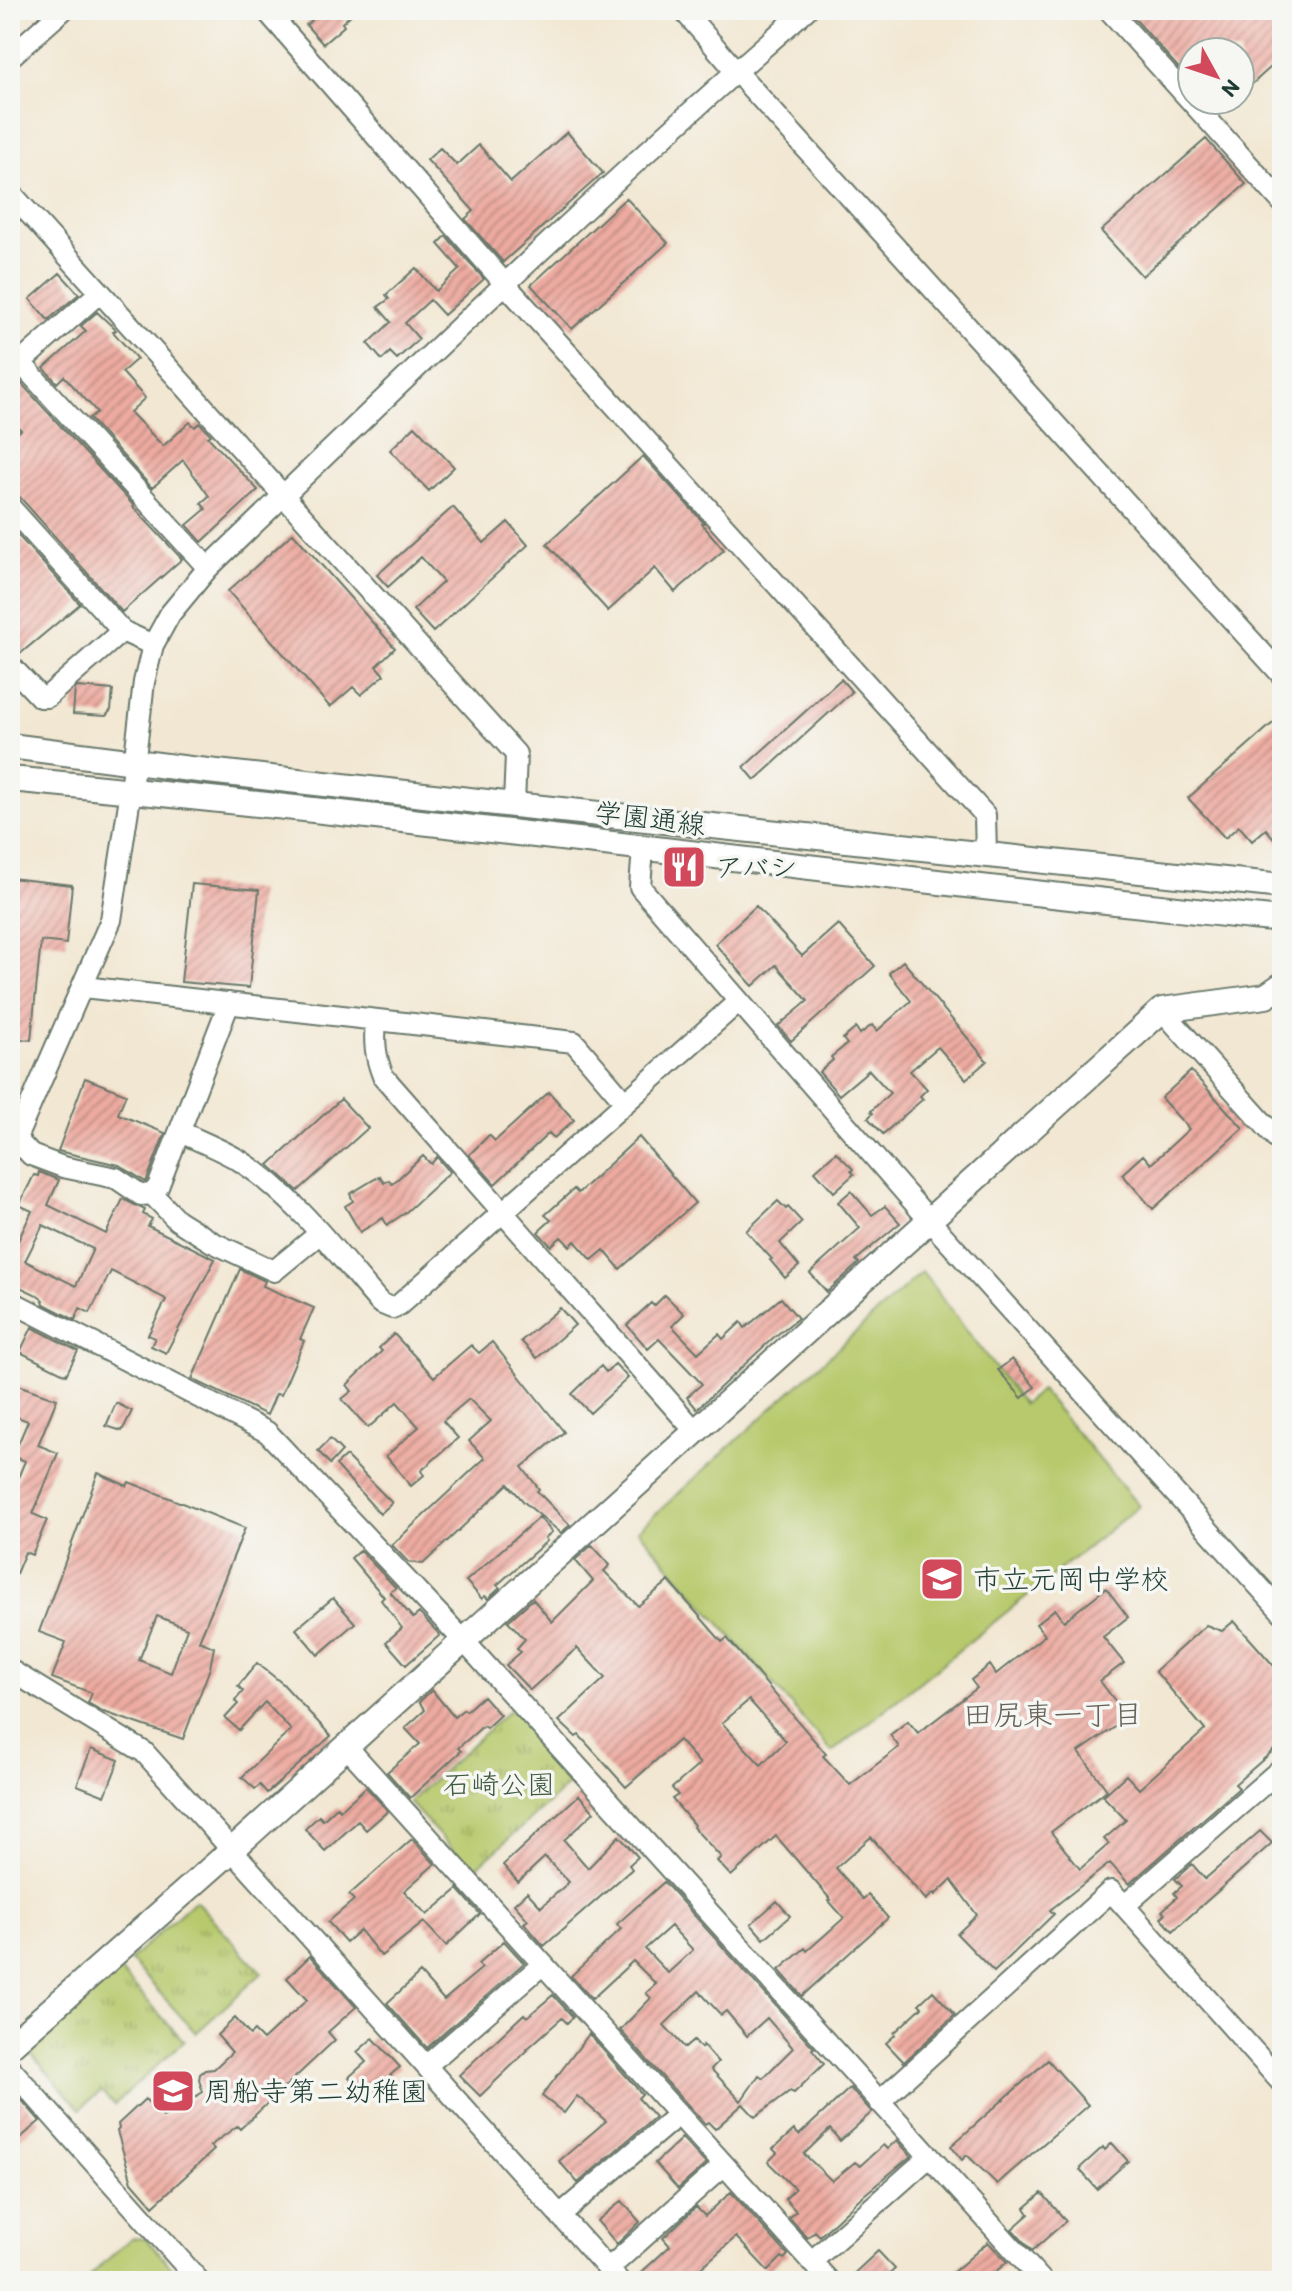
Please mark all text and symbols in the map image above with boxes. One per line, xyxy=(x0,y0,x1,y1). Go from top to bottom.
north arrow xyxy=(1176,36,1256,116)
text: N xyxy=(1216,74,1246,103)
street label: 学園通線 xyxy=(592,794,708,842)
restaurant icon: アバシ xyxy=(660,843,708,891)
place label: アバシ xyxy=(715,850,797,884)
school or university icon: 市立元岡中学校 xyxy=(918,1555,966,1603)
place label: 市立元岡中学校 xyxy=(973,1562,1169,1596)
district label: 田尻東一丁目 xyxy=(963,1696,1143,1733)
park label: 石崎公園 xyxy=(443,1767,555,1801)
school or university icon: 周船寺第二幼稚園 xyxy=(149,2067,197,2115)
place label: 周船寺第二幼稚園 xyxy=(204,2074,428,2108)

